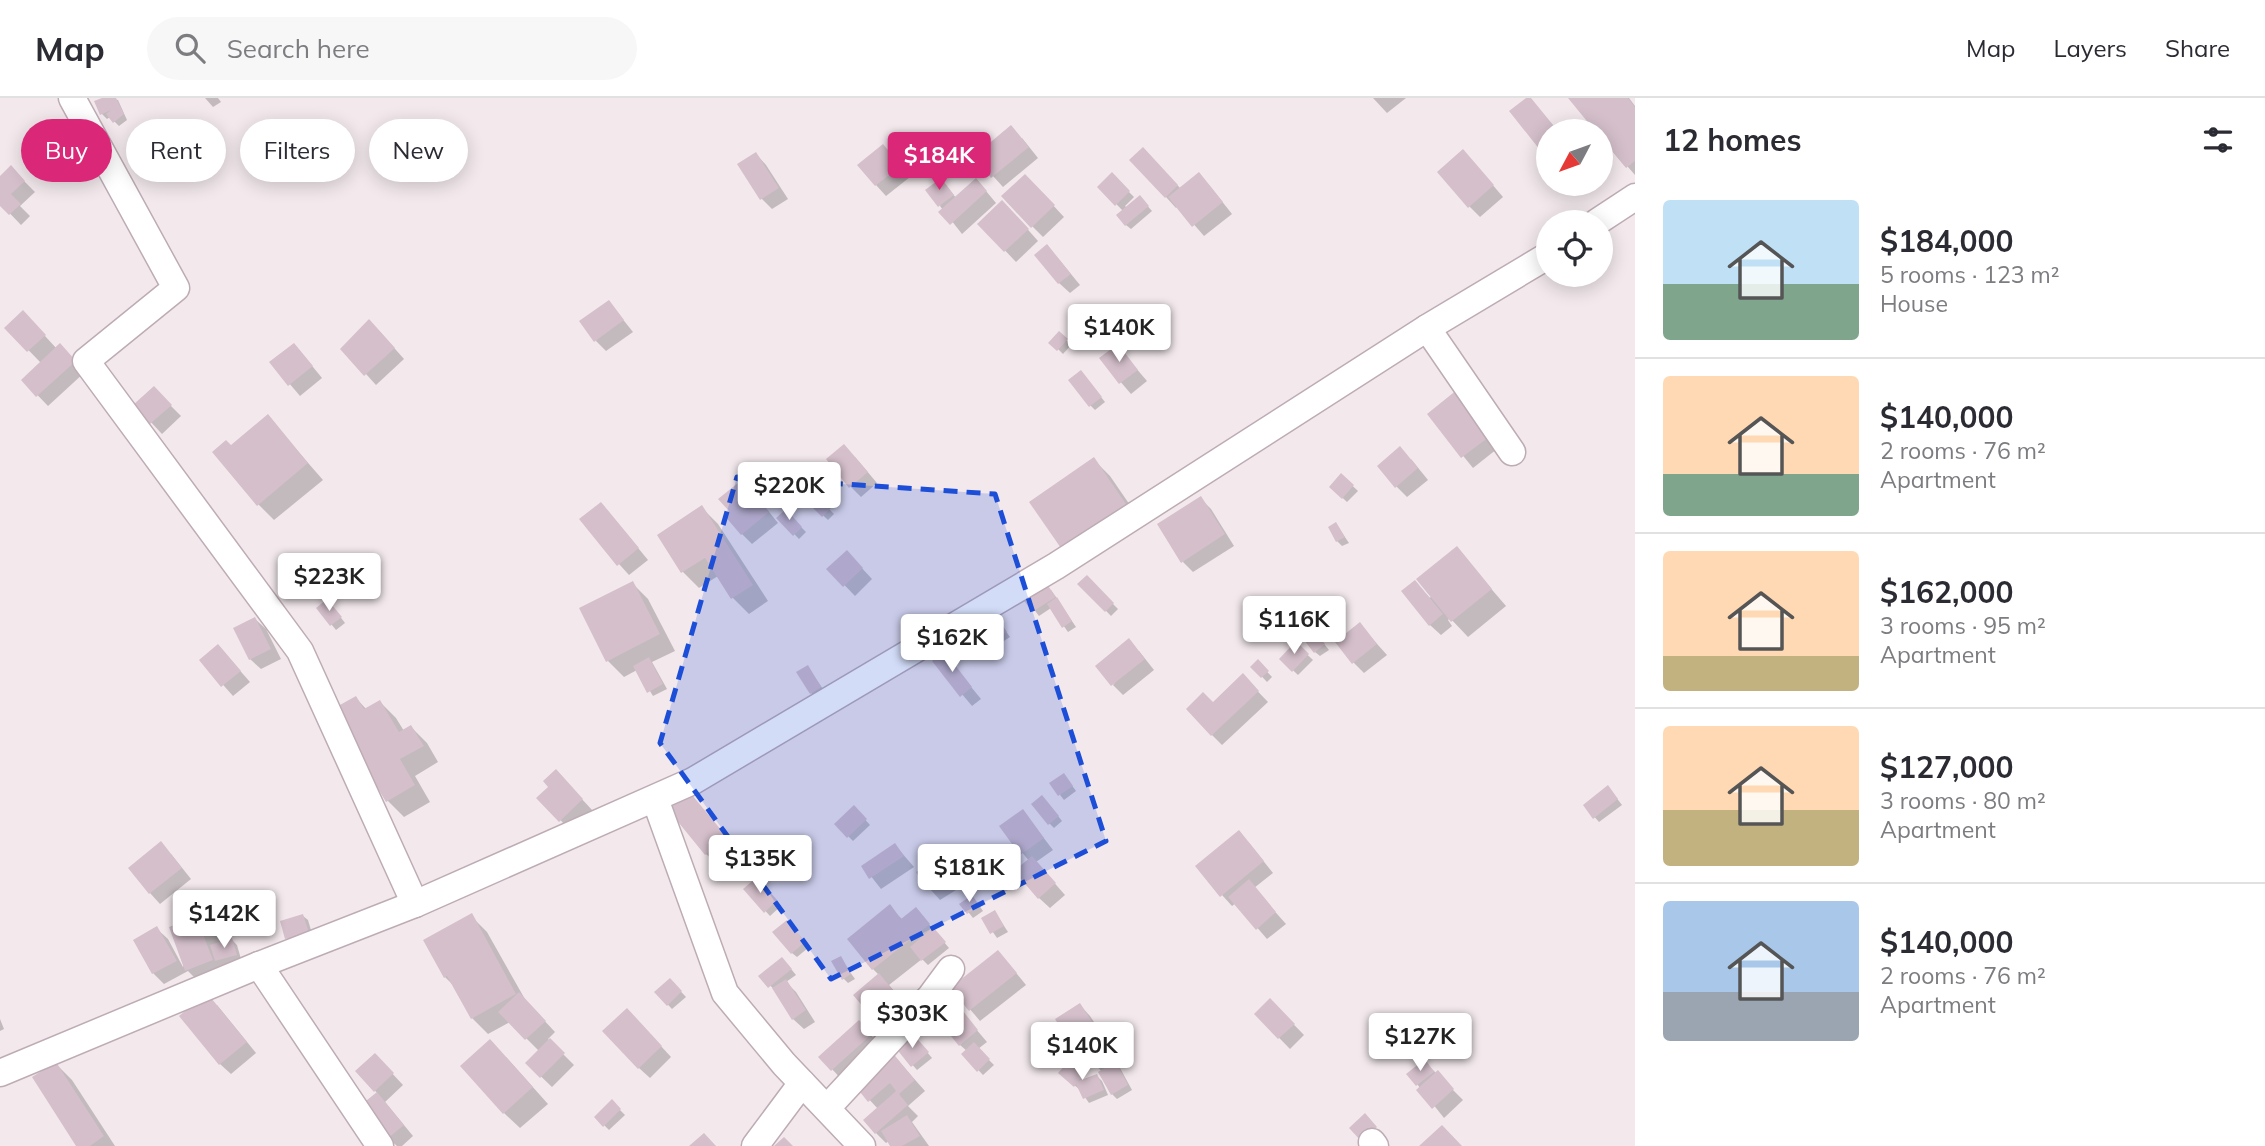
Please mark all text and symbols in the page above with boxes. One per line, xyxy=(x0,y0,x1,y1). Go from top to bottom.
search box xyxy=(147,17,637,80)
text: Map xyxy=(35,28,105,69)
icon: search xyxy=(171,29,209,67)
text: Search here xyxy=(227,32,370,65)
text: Map xyxy=(1966,33,2015,63)
text: Layers xyxy=(2053,33,2127,63)
text: Share xyxy=(2165,33,2230,63)
chip: Buy xyxy=(21,119,112,182)
chip: Rent xyxy=(126,119,226,182)
chip: Filters xyxy=(240,119,355,182)
chip: New xyxy=(369,119,468,182)
north arrow xyxy=(1536,119,1614,196)
map controls xyxy=(1536,119,1613,287)
text: 12 homes xyxy=(1663,121,1802,159)
icon: filters xyxy=(2199,121,2237,159)
pin: $184K xyxy=(890,132,988,192)
text: $184K xyxy=(904,140,974,169)
button: locate xyxy=(1536,210,1613,287)
text: $184,000 xyxy=(1880,222,2013,260)
icon: home xyxy=(1719,228,1803,312)
text: 5 rooms · 123 m² xyxy=(1880,260,2060,289)
text: House xyxy=(1880,289,1948,318)
pin: $140K xyxy=(1070,304,1168,364)
text: $140K xyxy=(1084,312,1154,341)
text: $140,000 xyxy=(1880,398,2013,436)
icon: home xyxy=(1719,404,1803,488)
text: 2 rooms · 76 m² xyxy=(1880,436,2046,465)
pin: $220K xyxy=(740,462,838,522)
text: Apartment xyxy=(1880,465,1996,494)
text: $220K xyxy=(754,470,824,499)
pin: $223K xyxy=(280,554,378,613)
text: $223K xyxy=(294,561,364,590)
text: $162,000 xyxy=(1880,573,2013,611)
icon: home xyxy=(1719,579,1803,663)
pin: $116K xyxy=(1245,596,1343,656)
text: $116K xyxy=(1259,604,1329,633)
text: 3 rooms · 95 m² xyxy=(1880,611,2046,640)
pin: $162K xyxy=(903,614,1001,674)
text: $162K xyxy=(917,622,987,651)
text: Apartment xyxy=(1880,640,1996,669)
text: $127,000 xyxy=(1880,748,2013,786)
icon: home xyxy=(1719,754,1803,838)
text: 3 rooms · 80 m² xyxy=(1880,786,2046,815)
text: Apartment xyxy=(1880,815,1996,844)
pin: $135K xyxy=(711,836,809,895)
text: $135K xyxy=(725,843,795,872)
pin: $181K xyxy=(920,844,1018,904)
text: $181K xyxy=(934,852,1004,881)
pin: $142K xyxy=(175,890,273,950)
text: $142K xyxy=(189,898,259,927)
text: $140,000 xyxy=(1880,923,2013,961)
icon: home xyxy=(1719,929,1803,1013)
text: 2 rooms · 76 m² xyxy=(1880,961,2046,990)
pin: $303K xyxy=(863,990,961,1050)
text: Apartment xyxy=(1880,990,1996,1019)
text: $303K xyxy=(877,998,947,1027)
pin: $127K xyxy=(1371,1014,1469,1073)
text: $127K xyxy=(1385,1021,1455,1050)
pin: $140K xyxy=(1033,1023,1131,1082)
text: $140K xyxy=(1047,1030,1117,1059)

